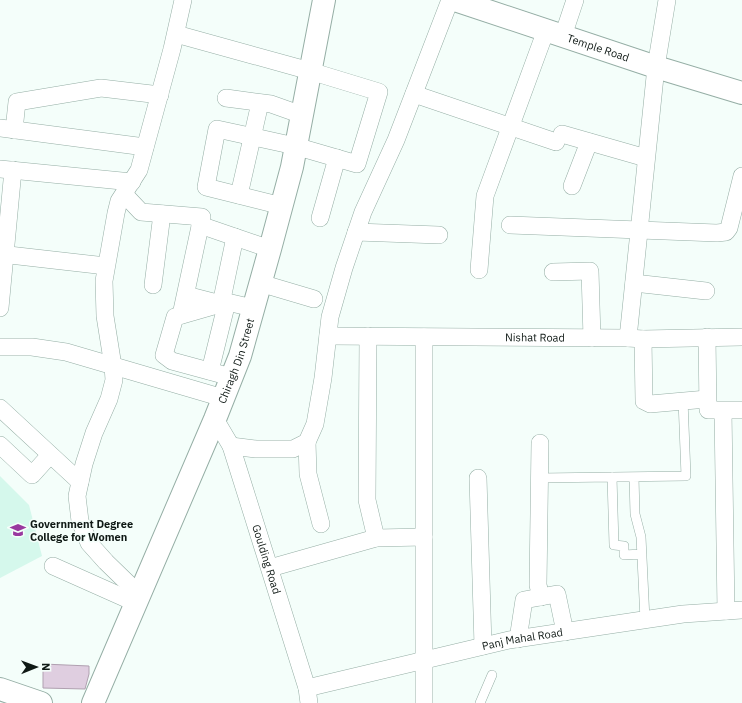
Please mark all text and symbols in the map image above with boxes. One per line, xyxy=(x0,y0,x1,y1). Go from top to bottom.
street label: Temple Road xyxy=(565,31,631,65)
street label: Chiragh Din Street xyxy=(215,316,257,406)
street label: Nishat Road xyxy=(505,330,565,345)
place label: Government Degree College for Women xyxy=(30,517,133,544)
school or university icon: Government Degree College for Women xyxy=(9,521,27,539)
street label: Goulding Road xyxy=(249,523,284,596)
street label: Panj Mahal Road xyxy=(481,625,564,653)
north arrow xyxy=(16,647,56,687)
text: N xyxy=(39,663,53,671)

